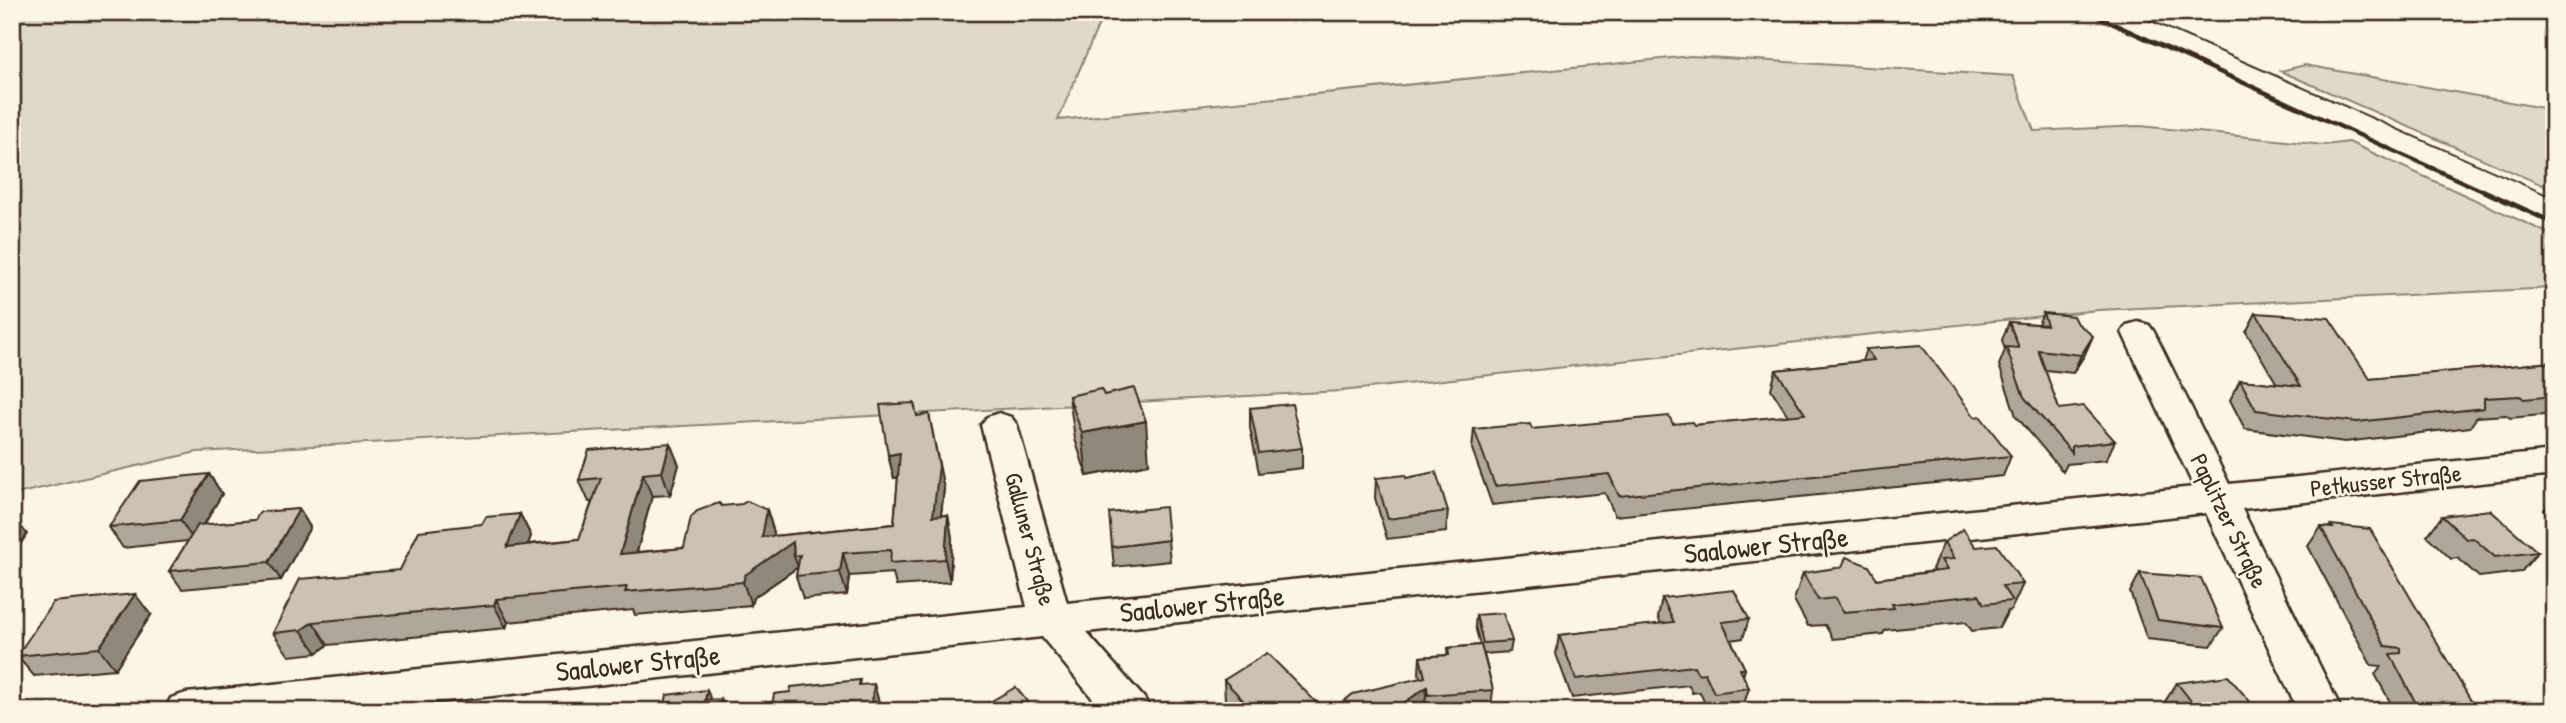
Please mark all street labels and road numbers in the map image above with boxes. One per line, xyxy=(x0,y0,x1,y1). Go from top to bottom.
street label: Paplitzer Straße xyxy=(2184,448,2276,594)
street label: Petkusser Straße xyxy=(2309,456,2464,504)
street label: Galluner Straße xyxy=(998,469,1064,609)
street label: Saalower Straße xyxy=(1682,517,1850,573)
street label: Saalower Straße xyxy=(1118,576,1286,632)
street label: Saalower Straße xyxy=(554,635,722,691)

